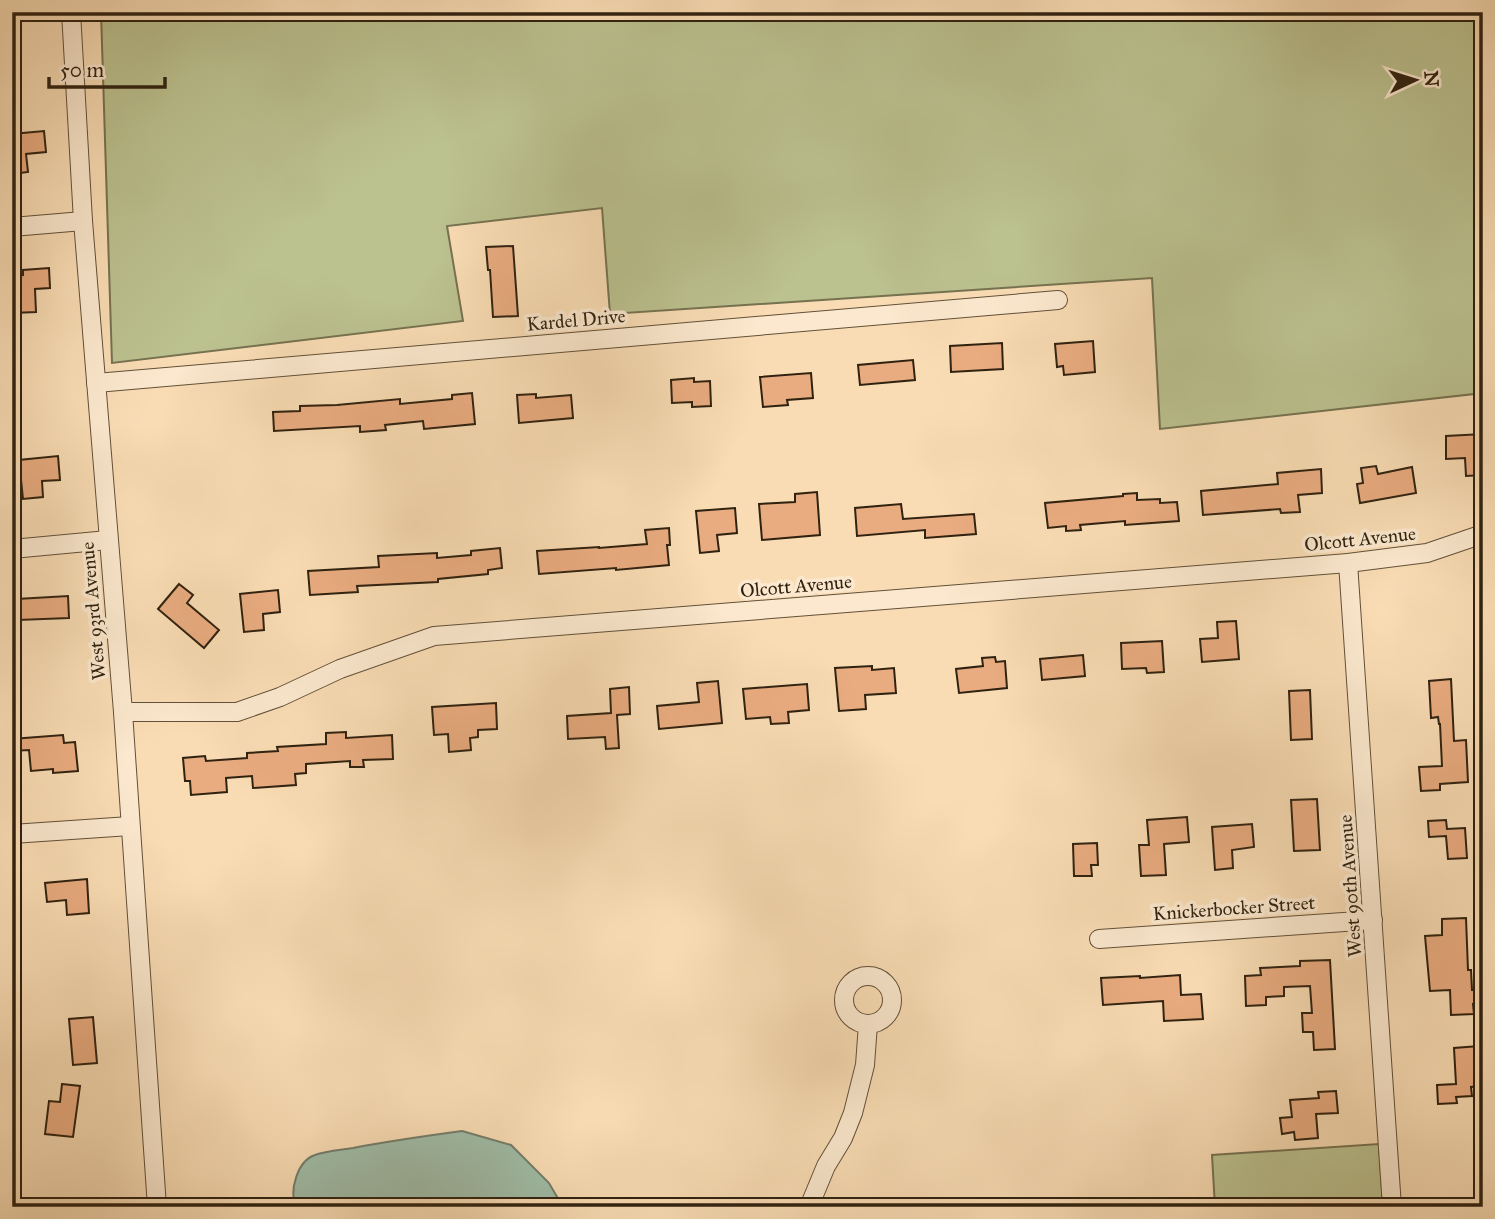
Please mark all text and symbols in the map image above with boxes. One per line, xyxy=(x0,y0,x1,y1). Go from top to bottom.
scale bar xyxy=(49,46,164,90)
north arrow xyxy=(1380,46,1450,116)
text: 50 m xyxy=(60,57,105,83)
text: N xyxy=(1419,70,1443,88)
street label: Kardel Drive xyxy=(526,304,626,336)
street label: Olcott Avenue xyxy=(1303,522,1417,556)
street label: West 93rd Avenue xyxy=(76,541,110,681)
street label: Olcott Avenue xyxy=(739,570,853,602)
street label: West 90th Avenue xyxy=(1334,814,1366,958)
street label: Knickerbocker Street xyxy=(1152,891,1316,925)

